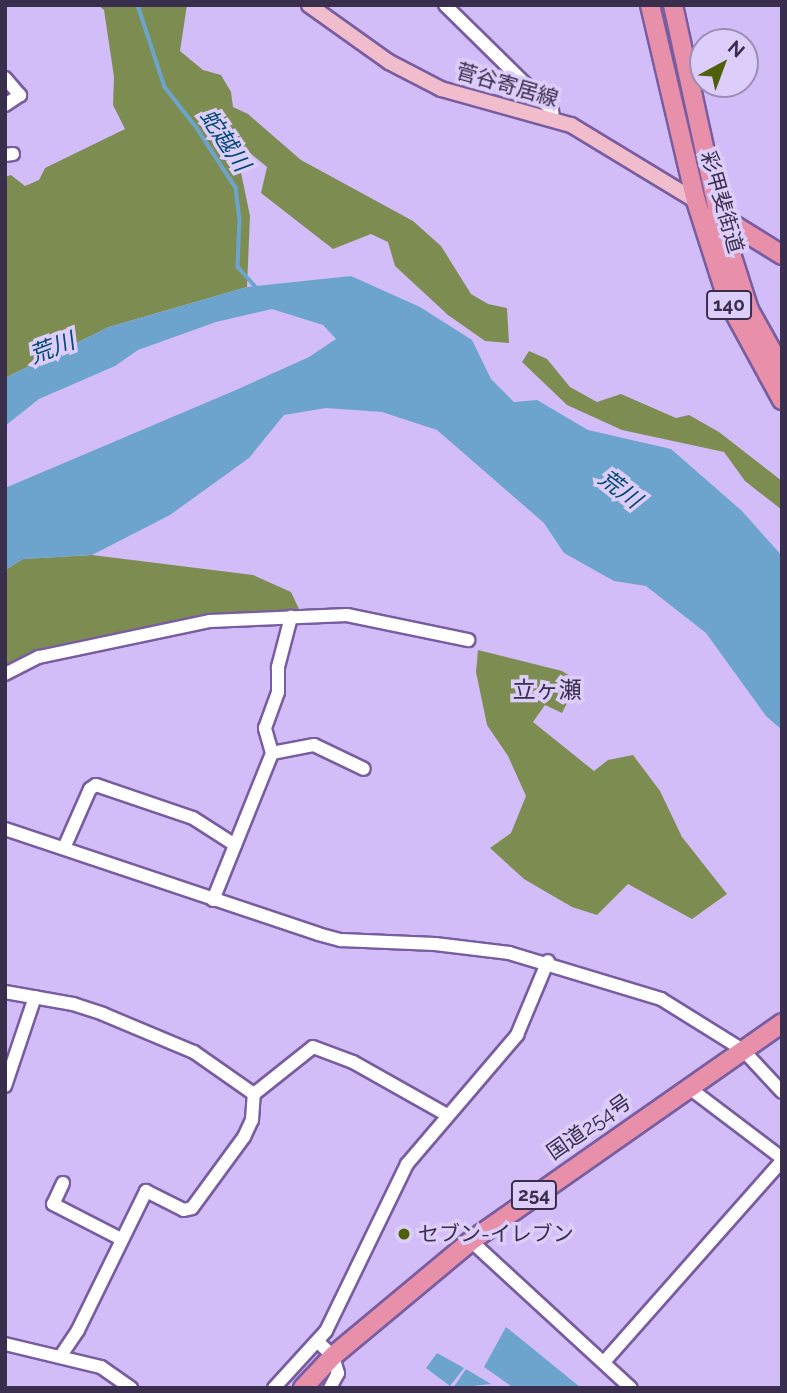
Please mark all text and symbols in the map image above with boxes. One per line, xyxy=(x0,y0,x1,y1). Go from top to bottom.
north arrow xyxy=(689,28,759,98)
text: N xyxy=(724,36,749,62)
street label: 菅谷寄居線 xyxy=(453,58,561,112)
water label: 蛇越川 xyxy=(194,104,256,176)
street label: 彩甲斐街道 xyxy=(695,148,749,256)
road number: 140 xyxy=(704,290,754,320)
water label: 荒川 xyxy=(26,327,78,369)
water label: 荒川 xyxy=(593,464,647,514)
district label: 立ヶ瀬 xyxy=(513,676,581,704)
street label: 国道254号 xyxy=(542,1089,636,1165)
road number: 254 xyxy=(510,1180,558,1210)
place label: セブン-イレブン xyxy=(418,1221,574,1247)
marker: セブン-イレブン xyxy=(396,1226,412,1242)

